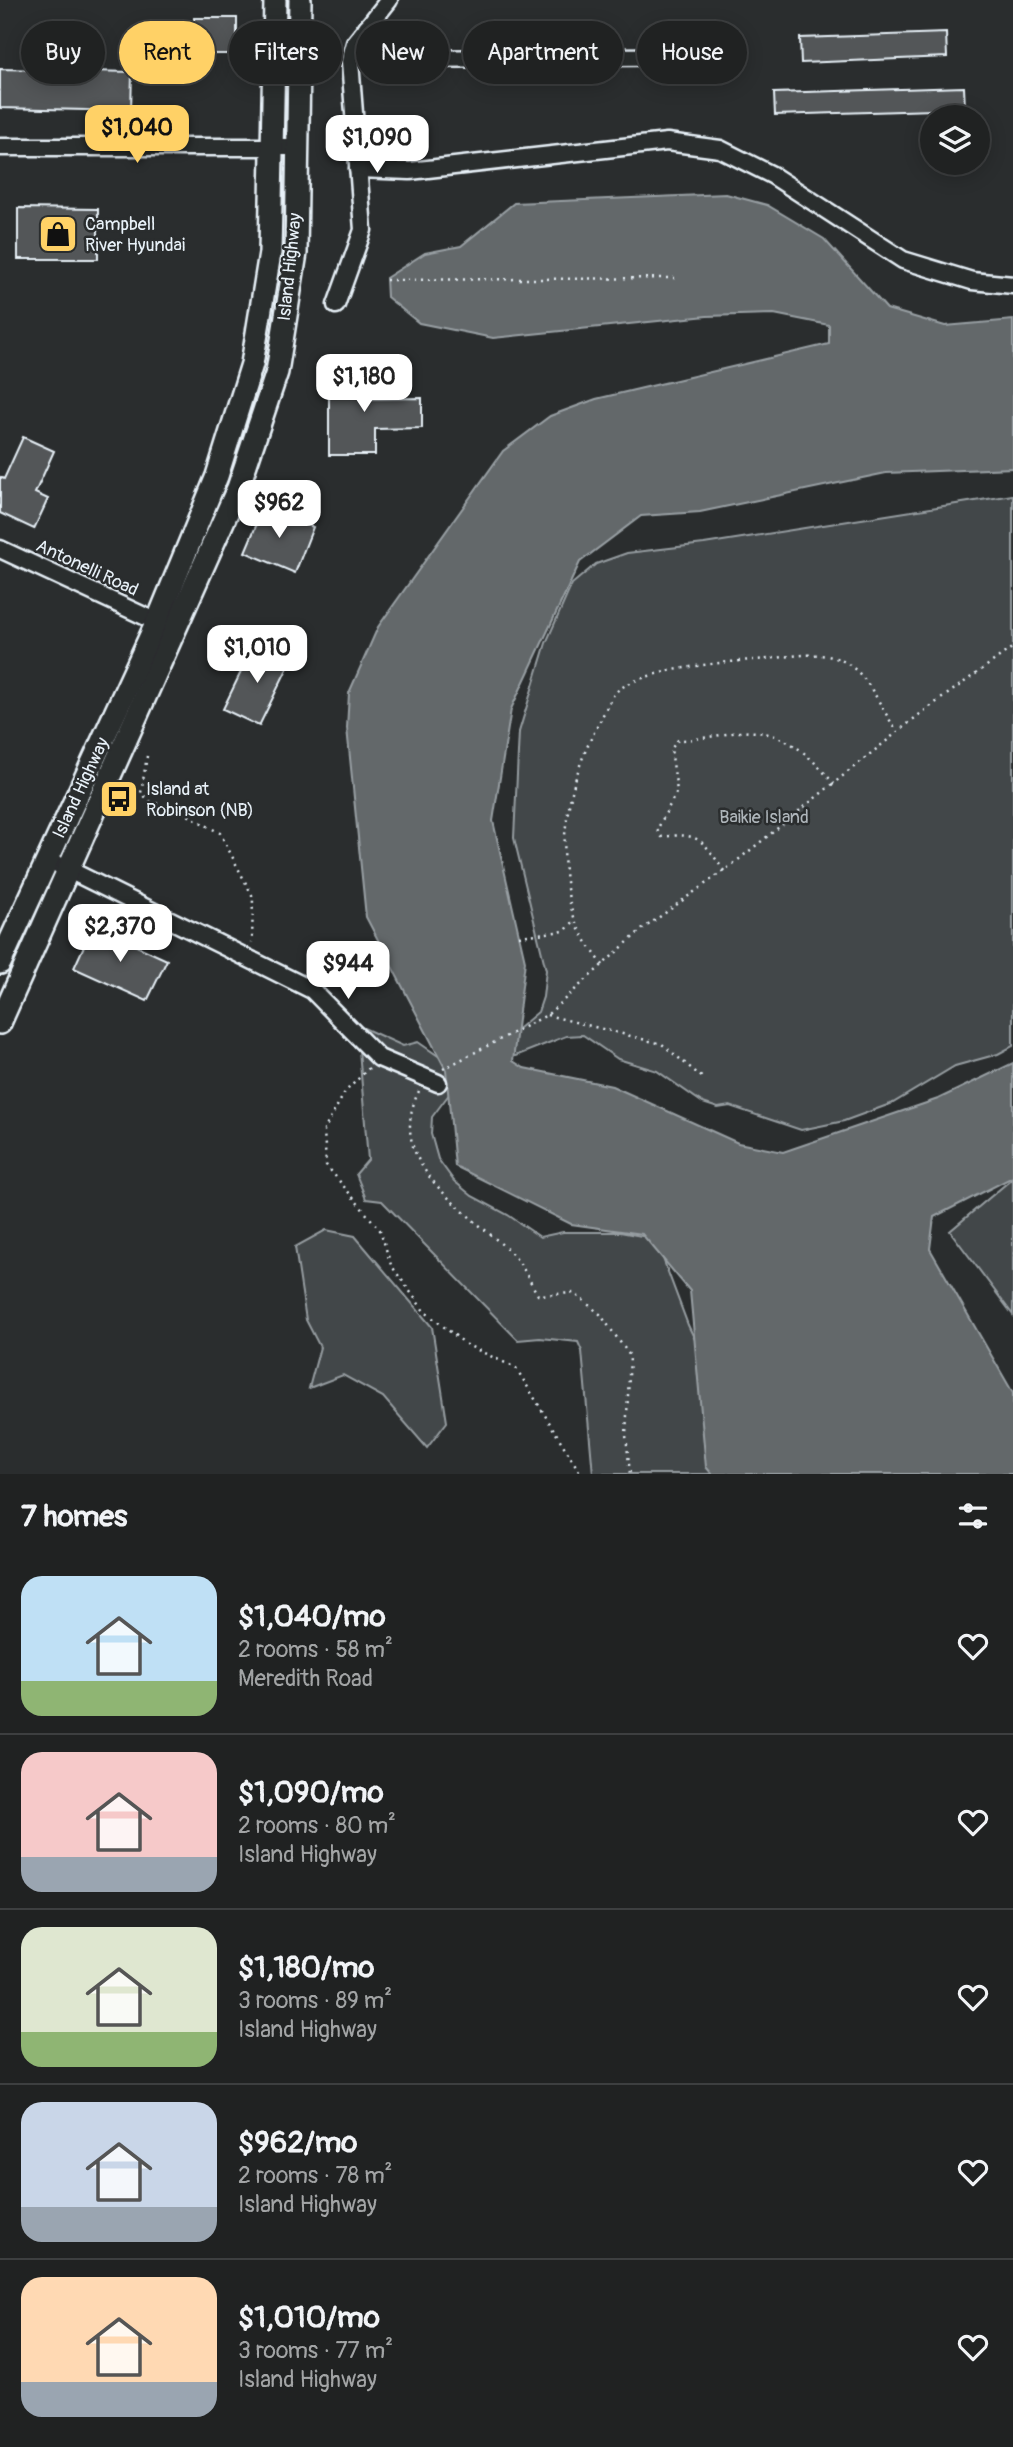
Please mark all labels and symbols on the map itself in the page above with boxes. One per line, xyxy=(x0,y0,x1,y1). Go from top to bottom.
pin: $1,040 xyxy=(80,106,194,165)
pin: $1,090 xyxy=(320,116,434,175)
street label: Island Highway xyxy=(273,211,307,322)
shop icon: Campbell River Hyundai xyxy=(37,213,79,255)
place label: Campbell River Hyundai xyxy=(85,213,185,257)
pin: $1,180 xyxy=(307,354,421,414)
pin: $962 xyxy=(238,480,320,540)
street label: Antonelli Road xyxy=(32,534,142,602)
pin: $1,010 xyxy=(200,626,314,685)
street label: Island Highway xyxy=(48,734,115,842)
bus stop icon: Island at Robinson (NB) xyxy=(98,778,140,820)
place label: Island at Robinson (NB) xyxy=(146,778,254,822)
park label: Baikie Island xyxy=(719,806,809,829)
pin: $2,370 xyxy=(63,904,177,964)
pin: $944 xyxy=(307,942,389,1001)

